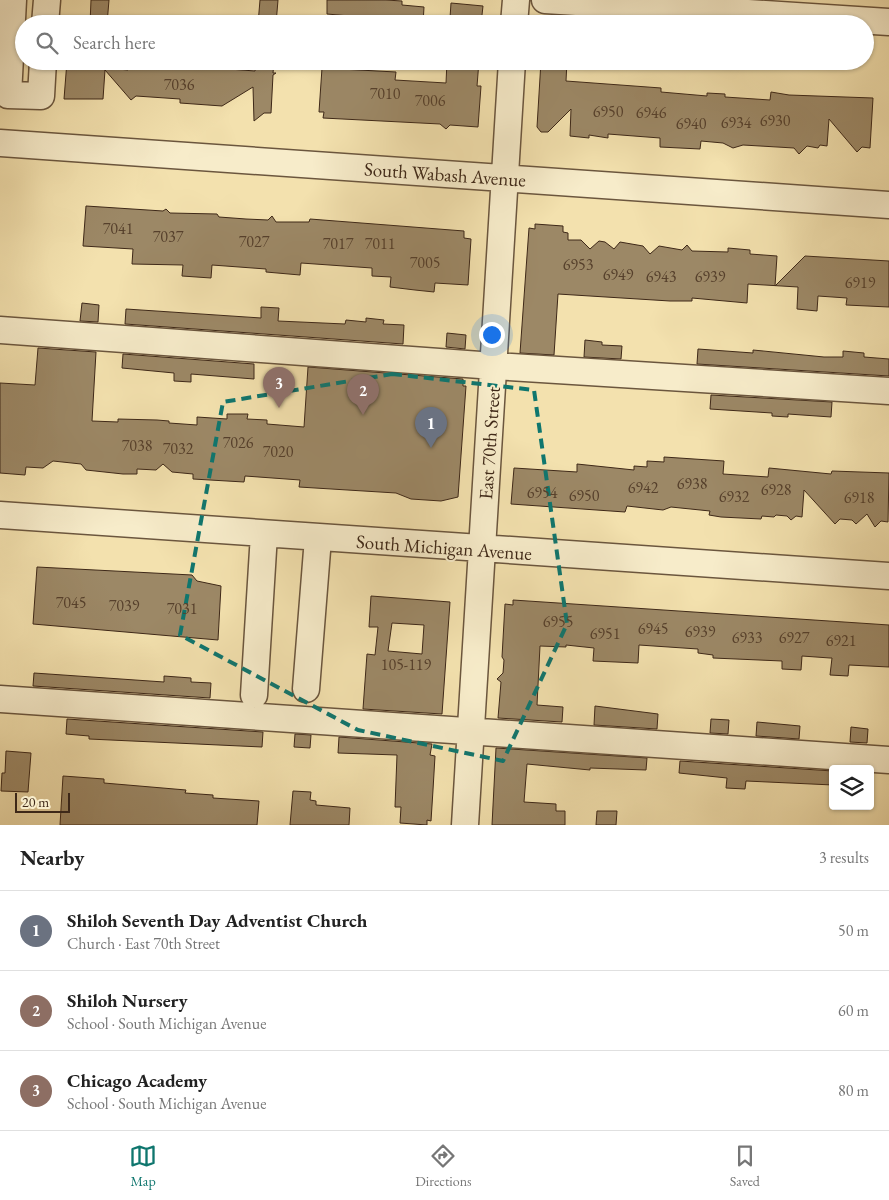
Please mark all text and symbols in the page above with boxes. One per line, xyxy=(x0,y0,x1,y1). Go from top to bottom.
search box xyxy=(15,15,874,70)
icon: search xyxy=(33,29,61,57)
text: Search here xyxy=(73,30,155,55)
house number: 7036 xyxy=(164,74,195,95)
house number: 7010 xyxy=(370,83,401,104)
house number: 7006 xyxy=(415,90,446,111)
house number: 6950 xyxy=(593,101,624,122)
house number: 6946 xyxy=(636,102,667,123)
house number: 6930 xyxy=(760,110,791,131)
house number: 6934 xyxy=(721,112,752,133)
house number: 6940 xyxy=(676,113,707,134)
street label: South Wabash Avenue xyxy=(363,156,527,193)
house number: 7041 xyxy=(103,218,133,239)
house number: 7037 xyxy=(153,226,184,247)
house number: 7027 xyxy=(239,231,270,252)
house number: 7017 xyxy=(323,233,354,254)
house number: 7011 xyxy=(365,233,395,254)
house number: 7005 xyxy=(410,252,440,273)
house number: 6953 xyxy=(563,254,594,275)
house number: 6949 xyxy=(603,264,634,285)
house number: 6943 xyxy=(646,266,677,287)
house number: 6939 xyxy=(695,266,726,287)
house number: 6919 xyxy=(845,272,876,293)
your location xyxy=(479,322,505,348)
pin: 3 xyxy=(263,367,295,408)
pin: 2 xyxy=(347,374,379,415)
street label: East 70th Street xyxy=(473,386,506,500)
pin: 1 xyxy=(415,407,447,448)
house number: 7026 xyxy=(223,432,254,453)
house number: 7038 xyxy=(122,435,153,456)
house number: 7032 xyxy=(163,438,194,459)
house number: 7020 xyxy=(263,441,294,462)
house number: 6938 xyxy=(677,473,708,494)
house number: 6942 xyxy=(628,477,659,498)
house number: 6928 xyxy=(761,479,792,500)
house number: 6954 xyxy=(527,482,558,503)
house number: 6950 xyxy=(569,485,600,506)
house number: 6932 xyxy=(719,486,750,507)
house number: 6918 xyxy=(844,487,875,508)
street label: South Michigan Avenue xyxy=(355,529,533,566)
house number: 7045 xyxy=(56,592,86,613)
house number: 7039 xyxy=(109,595,140,616)
house number: 7031 xyxy=(167,598,197,619)
house number: 6955 xyxy=(543,611,573,632)
house number: 6945 xyxy=(638,618,668,639)
house number: 6939 xyxy=(685,621,716,642)
house number: 6951 xyxy=(590,623,620,644)
house number: 6933 xyxy=(732,627,763,648)
house number: 6927 xyxy=(779,627,810,648)
house number: 6921 xyxy=(826,630,856,651)
house number: 105-119 xyxy=(381,654,432,675)
map controls xyxy=(829,765,874,810)
button: layers xyxy=(829,765,874,810)
scale bar xyxy=(15,790,70,813)
text: 20 m xyxy=(22,793,49,811)
text: Nearby xyxy=(20,844,84,871)
text: 3 results xyxy=(819,847,869,868)
text: Shiloh Seventh Day Adventist Church xyxy=(67,908,367,933)
text: 1 xyxy=(32,920,40,941)
text: 50 m xyxy=(838,920,869,941)
text: Church · East 70th Street xyxy=(67,933,220,954)
text: Shiloh Nursery xyxy=(67,988,188,1013)
text: 2 xyxy=(32,1000,40,1021)
text: 60 m xyxy=(838,1000,869,1021)
text: School · South Michigan Avenue xyxy=(67,1013,266,1034)
text: Chicago Academy xyxy=(67,1068,207,1093)
text: 3 xyxy=(32,1080,40,1101)
text: 80 m xyxy=(838,1080,869,1101)
text: School · South Michigan Avenue xyxy=(67,1093,266,1114)
tab: Map xyxy=(129,1142,157,1190)
tab: Directions xyxy=(415,1142,472,1190)
tab: Saved xyxy=(730,1142,760,1190)

